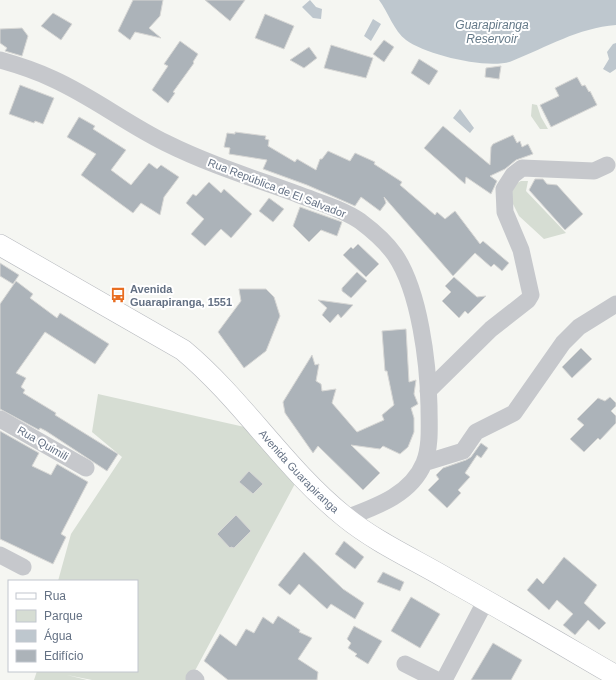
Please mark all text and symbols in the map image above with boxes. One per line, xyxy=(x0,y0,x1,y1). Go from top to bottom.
water label: Guarapiranga Reservoir xyxy=(455,18,529,46)
street label: Rua República de El Salvador xyxy=(206,156,348,220)
place label: Avenida Guarapiranga, 1551 xyxy=(130,283,232,308)
bus stop icon: Avenida Guarapiranga, 1551 xyxy=(109,286,127,304)
street label: Rua Quimili xyxy=(15,424,71,462)
street label: Avenida Guarapiranga xyxy=(257,427,342,516)
legend xyxy=(8,580,138,672)
text: Rua xyxy=(44,589,66,603)
text: Parque xyxy=(44,609,83,623)
text: Água xyxy=(44,628,72,643)
text: Edifício xyxy=(44,649,84,663)

